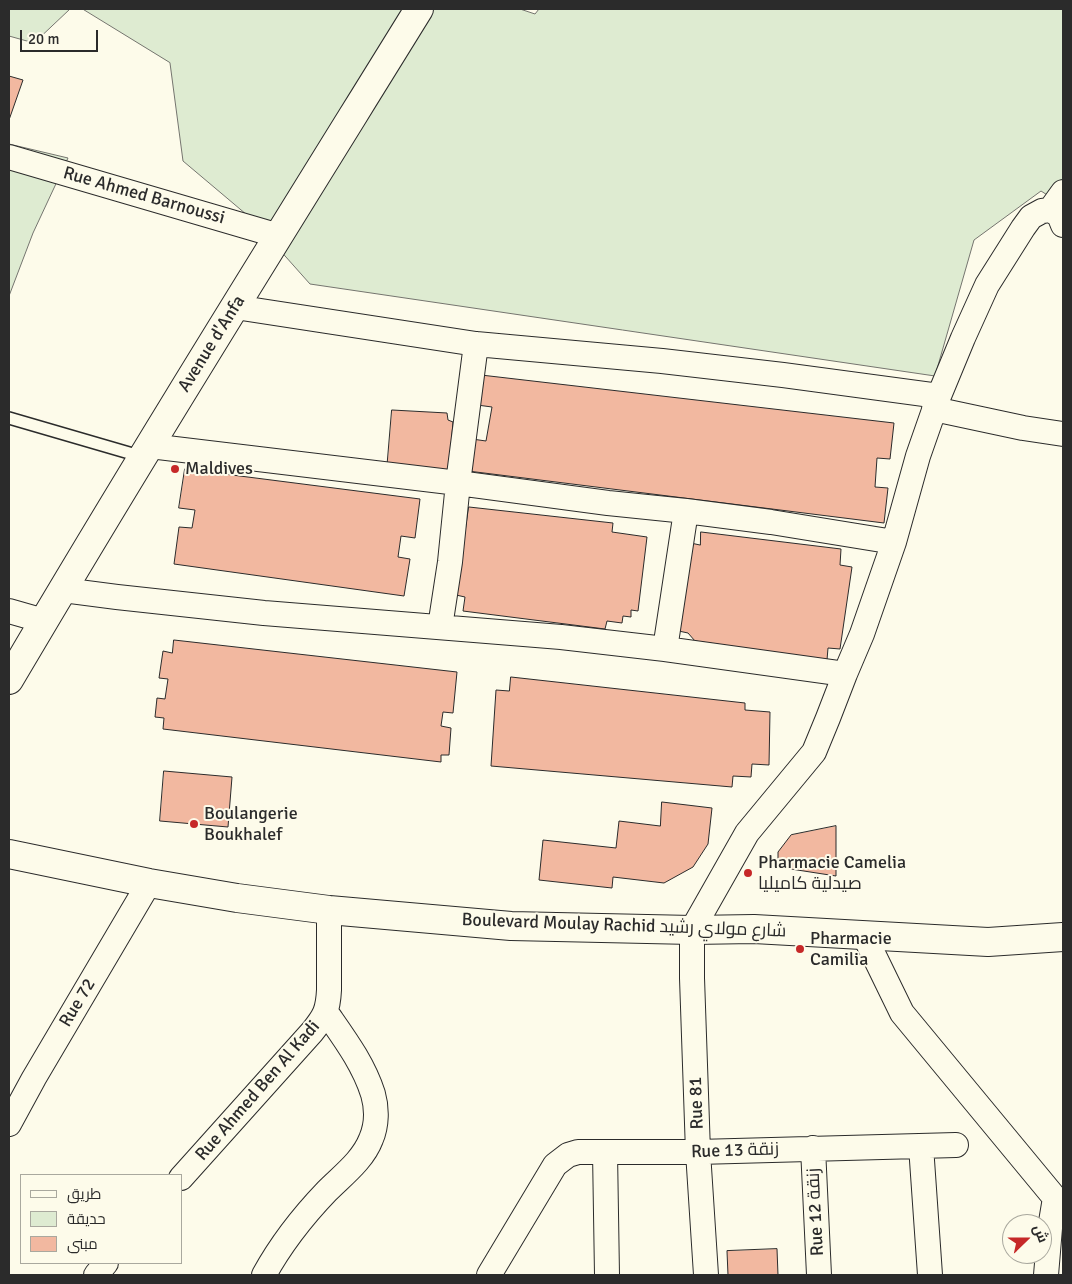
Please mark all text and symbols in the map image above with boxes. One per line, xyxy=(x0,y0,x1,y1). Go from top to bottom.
scale bar xyxy=(22,20,100,52)
text: 20 m xyxy=(28,30,59,48)
street label: Rue Ahmed Barnoussi xyxy=(61,163,227,229)
street label: Avenue d'Anfa xyxy=(174,292,250,396)
place label: Maldives xyxy=(185,458,253,480)
marker: Maldives xyxy=(169,463,181,475)
place label: Boulangerie Boukhalef xyxy=(204,803,298,846)
marker: Boulangerie Boukhalef xyxy=(188,818,200,830)
place label: Pharmacie Camelia صيدلية كاميليا xyxy=(758,852,906,894)
marker: Pharmacie Camelia صيدلية كاميليا xyxy=(742,867,754,879)
street label: Boulevard Moulay Rachid شارع مولاي رشيد xyxy=(461,910,787,942)
place label: Pharmacie Camilia xyxy=(810,928,892,971)
marker: Pharmacie Camilia xyxy=(794,943,806,955)
street label: Rue 72 xyxy=(55,975,101,1031)
street label: Rue Ahmed Ben Al Kadi xyxy=(191,1016,325,1166)
street label: Rue 81 xyxy=(685,1076,709,1130)
street label: Rue 13 زنقة xyxy=(691,1139,779,1163)
street label: Rue 12 زنقة xyxy=(803,1167,829,1257)
legend xyxy=(20,1174,182,1264)
text: طريق xyxy=(67,1185,101,1203)
text: حديقة xyxy=(67,1210,106,1228)
north arrow xyxy=(1002,1214,1052,1264)
text: ش xyxy=(1029,1222,1052,1245)
text: مبنى xyxy=(67,1235,98,1253)

